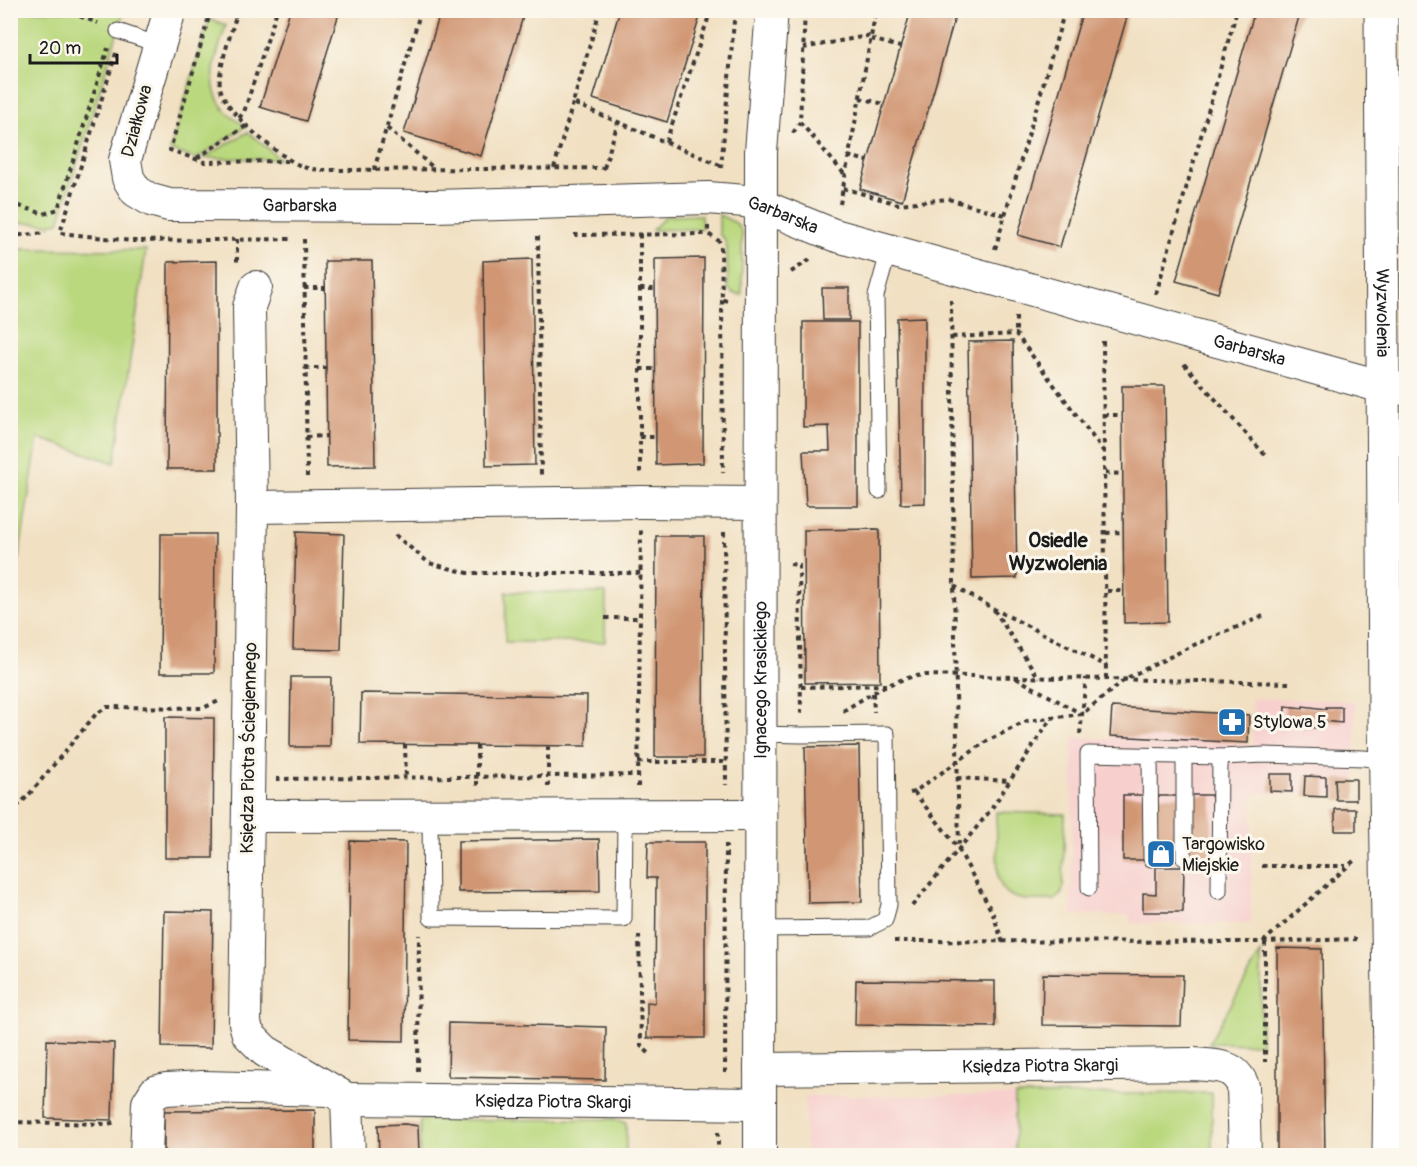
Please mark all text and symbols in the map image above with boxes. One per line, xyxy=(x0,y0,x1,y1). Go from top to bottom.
scale bar xyxy=(30,27,117,65)
text: 20 m xyxy=(39,37,81,60)
street label: Działkowa xyxy=(116,82,158,160)
street label: Garbarska xyxy=(745,191,822,239)
street label: Garbarska xyxy=(262,194,337,217)
street label: Wyzwolenia xyxy=(1371,268,1394,358)
street label: Garbarska xyxy=(1211,329,1288,371)
district label: Osiedle Wyzwolenia xyxy=(1009,528,1107,576)
street label: Ignacego Krasickiego xyxy=(749,601,772,759)
street label: Księdza Piotra Ściegiennego xyxy=(236,642,262,854)
pharmacy icon: Stylowa 5 xyxy=(1216,706,1248,738)
place label: Stylowa 5 xyxy=(1253,711,1326,734)
place label: Targowisko Miejskie xyxy=(1182,833,1265,877)
shop icon: Targowisko Miejskie xyxy=(1145,838,1177,870)
street label: Księdza Piotra Skargi xyxy=(962,1053,1118,1078)
street label: Księdza Piotra Skargi xyxy=(475,1089,631,1114)

